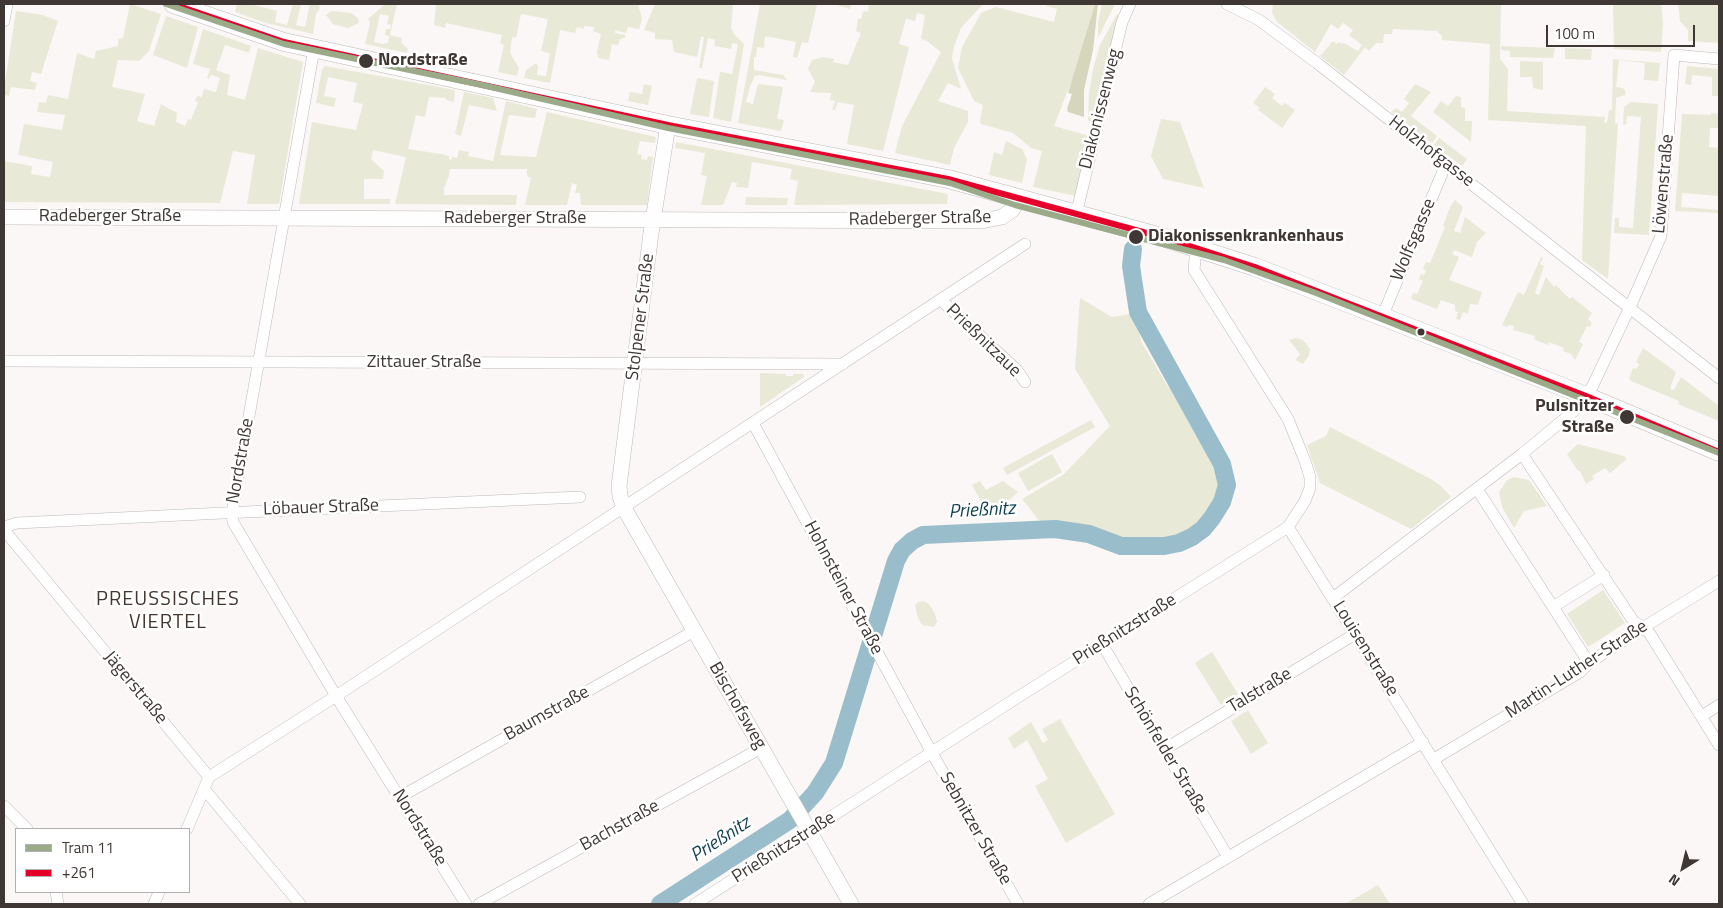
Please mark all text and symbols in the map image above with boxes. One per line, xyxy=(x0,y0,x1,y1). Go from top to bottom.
scale bar xyxy=(1548,15,1697,47)
text: 100 m xyxy=(1554,22,1595,45)
street label: Diakonissenweg xyxy=(1076,46,1126,172)
place label: Nordstraße xyxy=(378,50,468,72)
marker: Nordstraße xyxy=(357,52,375,70)
street label: Holzhofgasse xyxy=(1384,112,1478,192)
street label: Löwenstraße xyxy=(1649,133,1679,235)
street label: Wolfsgasse xyxy=(1387,195,1441,285)
street label: Radeberger Straße xyxy=(39,206,181,228)
street label: Radeberger Straße xyxy=(849,207,991,231)
street label: Radeberger Straße xyxy=(444,208,586,230)
place label: Diakonissenkrankenhaus xyxy=(1148,226,1344,248)
marker: Diakonissenkrankenhaus xyxy=(1127,228,1145,246)
street label: Stolpener Straße xyxy=(623,252,659,382)
street label: Prießnitzaue xyxy=(941,300,1025,382)
unlabelled marker xyxy=(1416,327,1426,337)
street label: Zittauer Straße xyxy=(367,352,481,374)
place label: Pulsnitzer Straße xyxy=(1535,396,1614,438)
marker: Pulsnitzer Straße xyxy=(1618,408,1636,426)
street label: Nordstraße xyxy=(223,417,259,505)
street label: Löbauer Straße xyxy=(263,495,379,521)
water label: Prießnitz xyxy=(948,498,1016,524)
street label: Hohnsteiner Straße xyxy=(799,518,887,658)
district label: PREUSSISCHES VIERTEL xyxy=(95,588,241,635)
street label: Prießnitzstraße xyxy=(1069,590,1181,670)
street label: Louisenstraße xyxy=(1327,597,1403,701)
street label: Martin-Luther-Straße xyxy=(1502,616,1652,724)
street label: Jägerstraße xyxy=(98,647,172,729)
street label: Bischofsweg xyxy=(703,659,771,753)
street label: Talstraße xyxy=(1224,664,1296,718)
street label: Baumstraße xyxy=(501,682,593,746)
street label: Schönfelder Straße xyxy=(1118,683,1212,819)
street label: Sebnitzer Straße xyxy=(934,769,1016,889)
street label: Nordstraße xyxy=(387,786,451,870)
street label: Bachstraße xyxy=(577,795,663,857)
street label: Prießnitzstraße xyxy=(728,808,840,888)
water label: Prießnitz xyxy=(687,812,755,868)
legend xyxy=(15,828,190,893)
text: Tram 11 xyxy=(62,836,114,859)
north arrow xyxy=(1658,843,1708,893)
text: +261 xyxy=(62,861,96,884)
text: N xyxy=(1664,869,1684,892)

